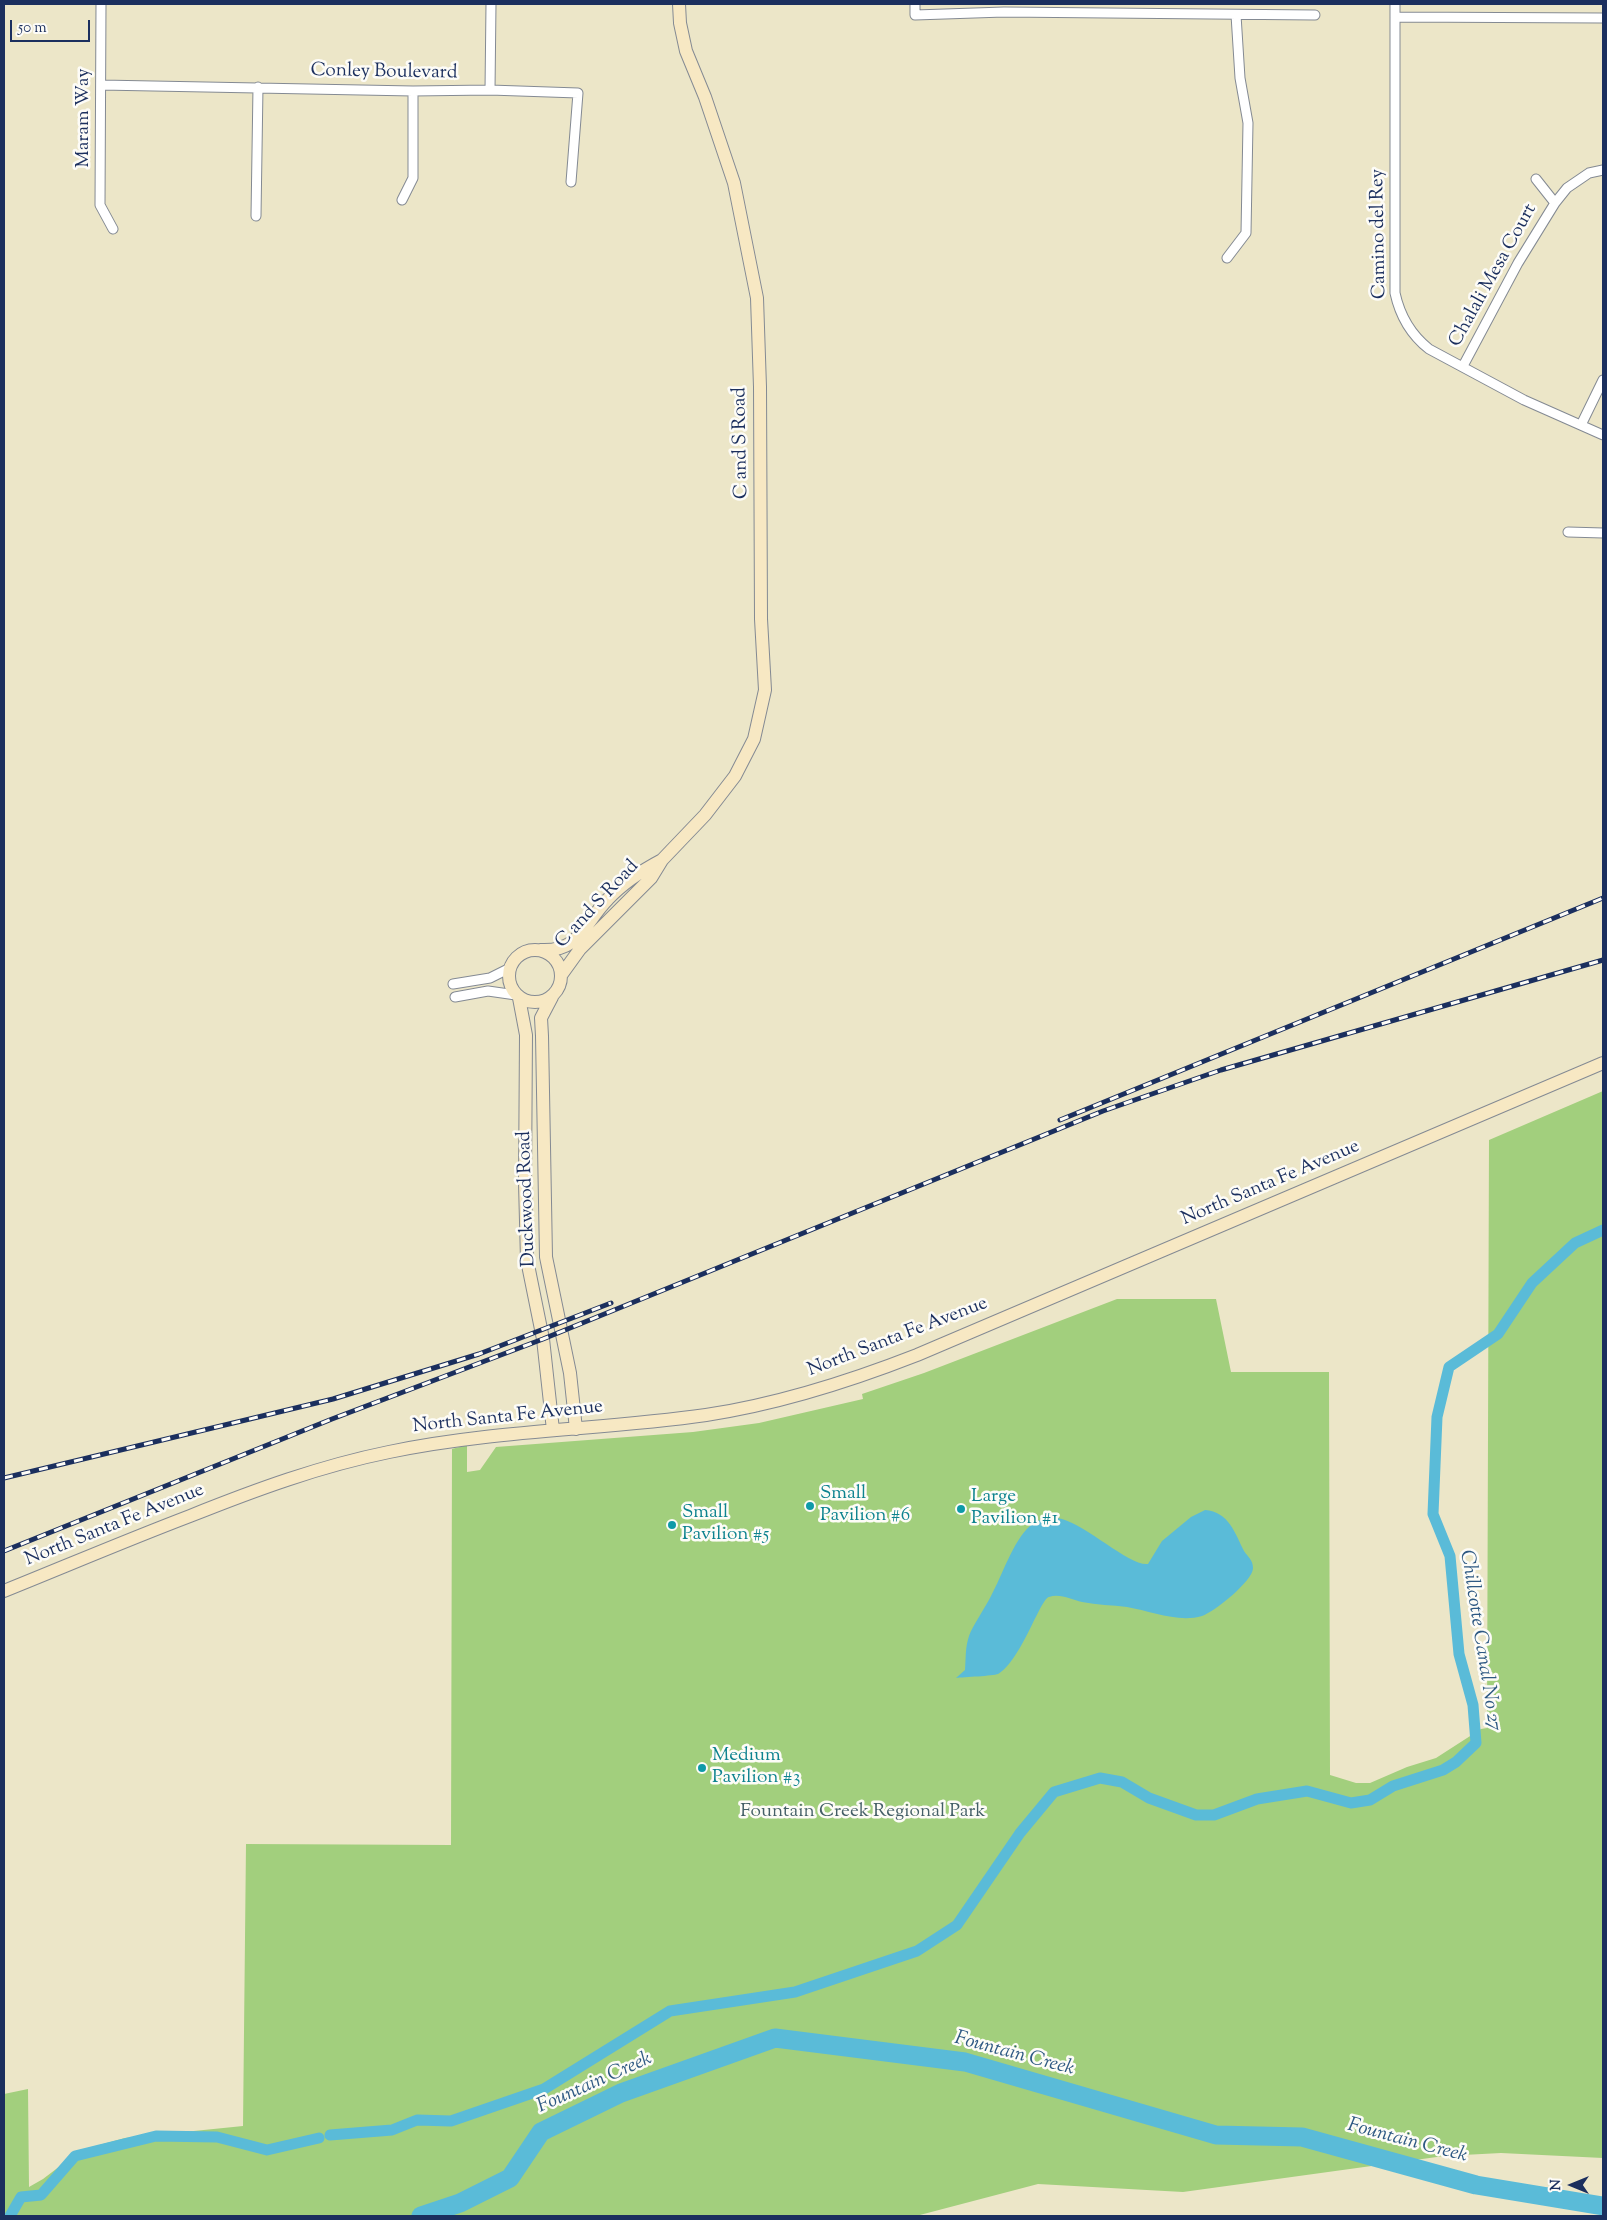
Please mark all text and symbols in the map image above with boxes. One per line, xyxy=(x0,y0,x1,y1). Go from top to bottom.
scale bar xyxy=(12,10,92,42)
text: 50 m xyxy=(18,18,47,39)
street label: Conley Boulevard xyxy=(310,60,458,86)
street label: Maram Way xyxy=(74,68,96,168)
street label: Camino del Rey xyxy=(1367,169,1393,299)
street label: Chalali Mesa Court xyxy=(1445,200,1543,352)
street label: C and S Road xyxy=(730,387,754,499)
street label: C and S Road xyxy=(551,856,645,954)
street label: Duckwood Road xyxy=(514,1130,542,1268)
street label: North Santa Fe Avenue xyxy=(1179,1136,1363,1232)
street label: North Santa Fe Avenue xyxy=(805,1293,991,1383)
street label: North Santa Fe Avenue xyxy=(412,1397,604,1439)
street label: North Santa Fe Avenue xyxy=(22,1480,208,1572)
place label: Small Pavilion #6 xyxy=(820,1484,910,1528)
place label: Large Pavilion #1 xyxy=(971,1487,1058,1531)
marker: Small Pavilion #6 xyxy=(804,1500,816,1512)
place label: Small Pavilion #5 xyxy=(682,1503,769,1547)
marker: Large Pavilion #1 xyxy=(955,1503,967,1515)
marker: Small Pavilion #5 xyxy=(666,1519,678,1531)
water label: Chillcotte Canal No 27 xyxy=(1453,1549,1505,1733)
place label: Medium Pavilion #3 xyxy=(712,1746,800,1790)
marker: Medium Pavilion #3 xyxy=(696,1762,708,1774)
park label: Fountain Creek Regional Park xyxy=(740,1802,986,1824)
water label: Fountain Creek xyxy=(951,2027,1077,2083)
water label: Fountain Creek xyxy=(534,2048,656,2120)
water label: Fountain Creek xyxy=(1344,2114,1470,2170)
north arrow xyxy=(1547,2160,1597,2210)
text: N xyxy=(1547,2179,1567,2191)

